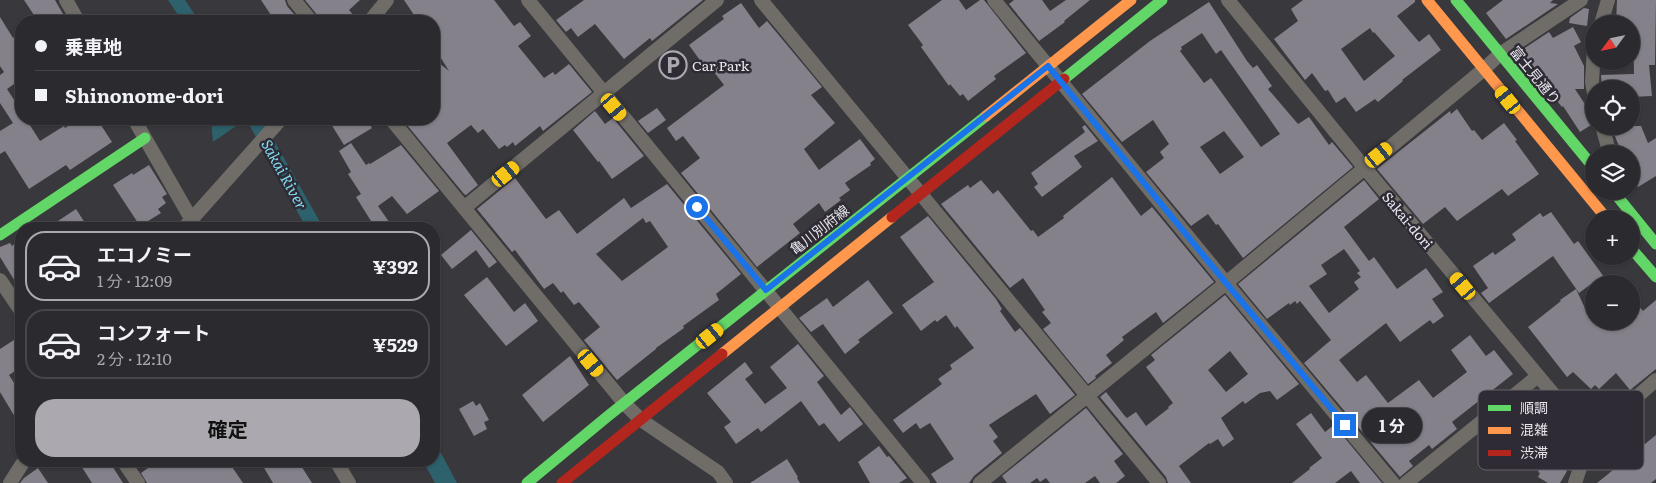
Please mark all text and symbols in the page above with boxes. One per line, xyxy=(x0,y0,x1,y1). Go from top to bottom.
north arrow xyxy=(1585,15,1640,70)
map controls xyxy=(1585,15,1640,330)
text: 乗車地 xyxy=(65,32,122,60)
street label: 富士見通り xyxy=(1506,42,1566,108)
parking icon: Car Park xyxy=(658,50,688,80)
place label: Car Park xyxy=(692,55,750,75)
button: locate xyxy=(1585,80,1640,135)
text: Shinonome-dori xyxy=(65,81,224,109)
car xyxy=(1492,84,1523,116)
car xyxy=(598,91,629,123)
water label: Sakai River xyxy=(256,135,314,213)
car xyxy=(1362,140,1395,170)
button: layers xyxy=(1585,145,1640,200)
car xyxy=(489,159,522,189)
street label: Sakai-dori xyxy=(1378,187,1438,253)
route start xyxy=(686,196,708,218)
street label: 亀川別府線 xyxy=(785,200,853,258)
button: + xyxy=(1585,210,1640,265)
text: エコノミー xyxy=(97,240,192,268)
icon: car xyxy=(37,244,82,289)
text: ¥392 xyxy=(372,252,418,280)
text: 1 分 · 12:09 xyxy=(97,268,172,292)
car xyxy=(1447,270,1478,302)
button: − xyxy=(1585,275,1640,330)
text: コンフォート xyxy=(97,318,210,346)
car xyxy=(693,321,726,351)
icon: car xyxy=(37,322,82,367)
text: ¥529 xyxy=(373,330,418,358)
text: 2 分 · 12:10 xyxy=(97,346,172,370)
car xyxy=(575,347,606,379)
legend xyxy=(1478,390,1644,470)
text: 順調 xyxy=(1520,397,1548,417)
button: 確定 xyxy=(35,399,420,457)
callout: 1 分 xyxy=(1362,408,1422,442)
text: 1 分 xyxy=(1379,413,1405,437)
route end xyxy=(1334,414,1356,436)
text: 混雑 xyxy=(1520,419,1548,439)
text: 渋滞 xyxy=(1520,442,1548,462)

